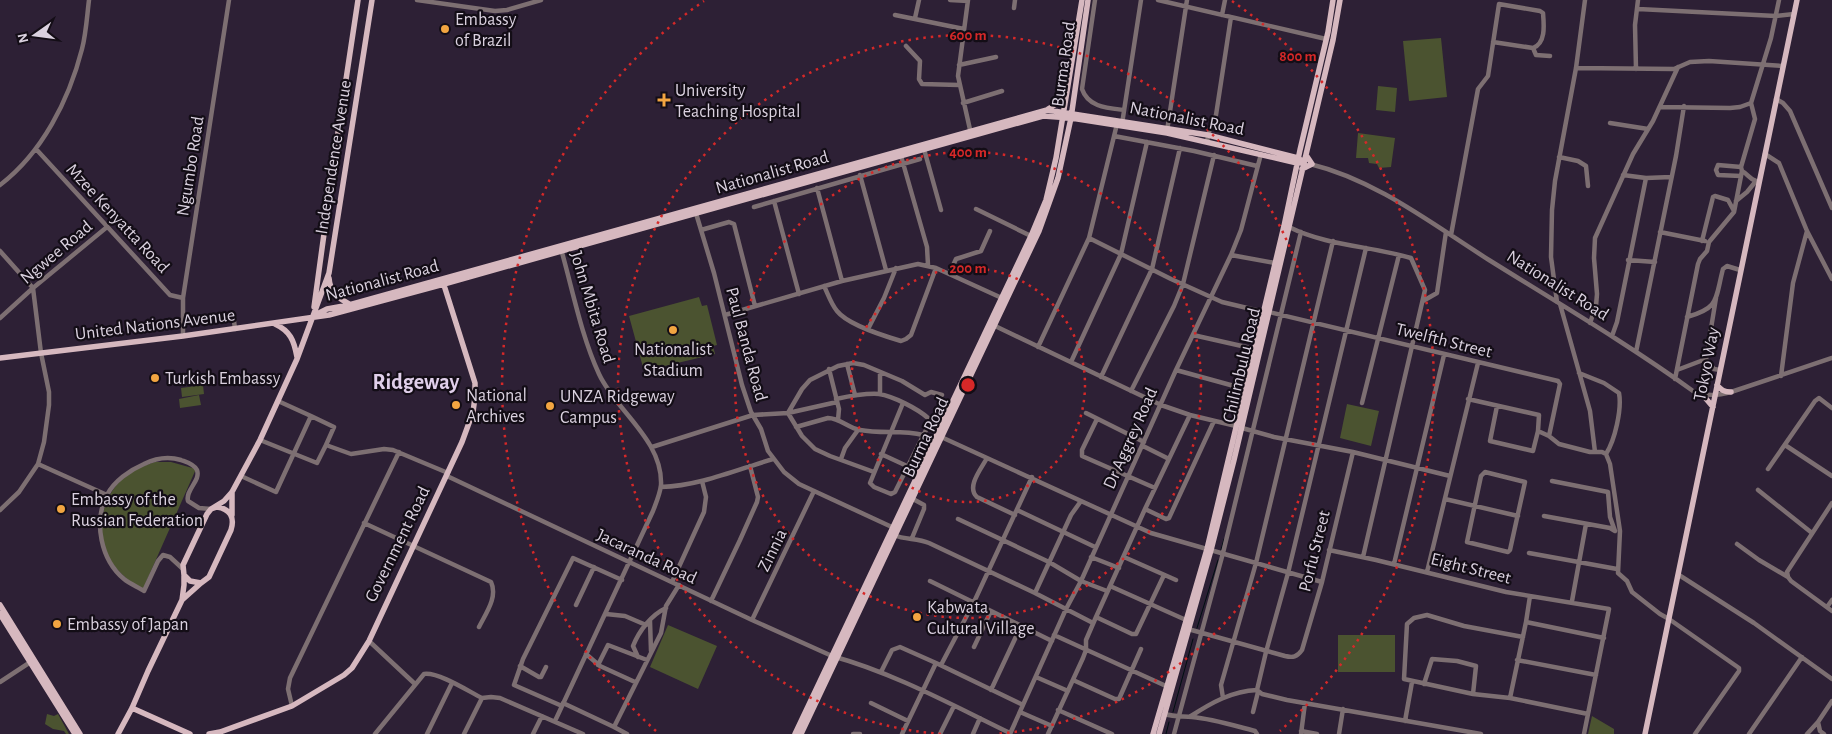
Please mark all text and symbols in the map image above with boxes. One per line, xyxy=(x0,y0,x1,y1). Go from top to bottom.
north arrow xyxy=(10,10,60,60)
place label: Embassy of Brazil xyxy=(455,11,517,50)
street label: Burma Road xyxy=(1049,20,1079,108)
marker: Embassy of Brazil xyxy=(439,23,451,35)
text: 600 m xyxy=(949,28,987,43)
text: N xyxy=(15,31,31,44)
text: 800 m xyxy=(1279,49,1317,64)
street label: Independence Avenue xyxy=(313,79,355,236)
place label: University Teaching Hospital xyxy=(675,82,800,121)
marker: University Teaching Hospital xyxy=(657,93,671,107)
street label: Nationalist Road xyxy=(1128,99,1246,139)
street label: Ngumbo Road xyxy=(174,115,208,217)
text: 400 m xyxy=(949,145,987,160)
street label: Nationalist Road xyxy=(714,148,831,198)
street label: Mzee Kenyatta Road xyxy=(62,161,172,277)
street label: Ngwee Road xyxy=(17,218,96,288)
street label: Nationalist Road xyxy=(1503,247,1612,324)
street label: John Mbita Road xyxy=(566,249,618,365)
street label: Nationalist Road xyxy=(324,257,441,305)
text: 200 m xyxy=(949,261,987,276)
street label: Paul Banda Road xyxy=(722,285,770,403)
street label: United Nations Avenue xyxy=(74,306,236,344)
street label: Chilimbulu Road xyxy=(1220,306,1264,424)
street label: Twelfth Street xyxy=(1394,320,1494,362)
marker: Nationalist Stadium xyxy=(667,324,679,336)
street label: Tokyo Way xyxy=(1691,325,1723,403)
place label: Nationalist Stadium xyxy=(634,341,712,380)
place label: Turkish Embassy xyxy=(165,370,281,388)
district label: Ridgeway xyxy=(373,371,460,394)
marker: Turkish Embassy xyxy=(149,372,161,384)
centre of rings xyxy=(959,376,977,394)
street label: Dr Aggrey Road xyxy=(1101,385,1161,492)
place label: National Archives xyxy=(466,387,527,426)
place label: UNZA Ridgeway Campus xyxy=(560,388,675,427)
street label: Burma Road xyxy=(900,395,952,480)
marker: National Archives xyxy=(450,399,462,411)
marker: UNZA Ridgeway Campus xyxy=(544,400,556,412)
street label: Government Road xyxy=(362,484,434,605)
place label: Embassy of the Russian Federation xyxy=(71,491,203,530)
marker: Embassy of the Russian Federation xyxy=(55,503,67,515)
street label: Porfu Street xyxy=(1296,509,1334,594)
street label: Jacaranda Road xyxy=(594,526,699,588)
street label: Zinnia xyxy=(755,526,791,575)
street label: Eight Street xyxy=(1429,550,1513,588)
place label: Kabwata Cultural Village xyxy=(927,599,1035,638)
marker: Kabwata Cultural Village xyxy=(911,611,923,623)
place label: Embassy of Japan xyxy=(67,616,188,634)
marker: Embassy of Japan xyxy=(51,618,63,630)

